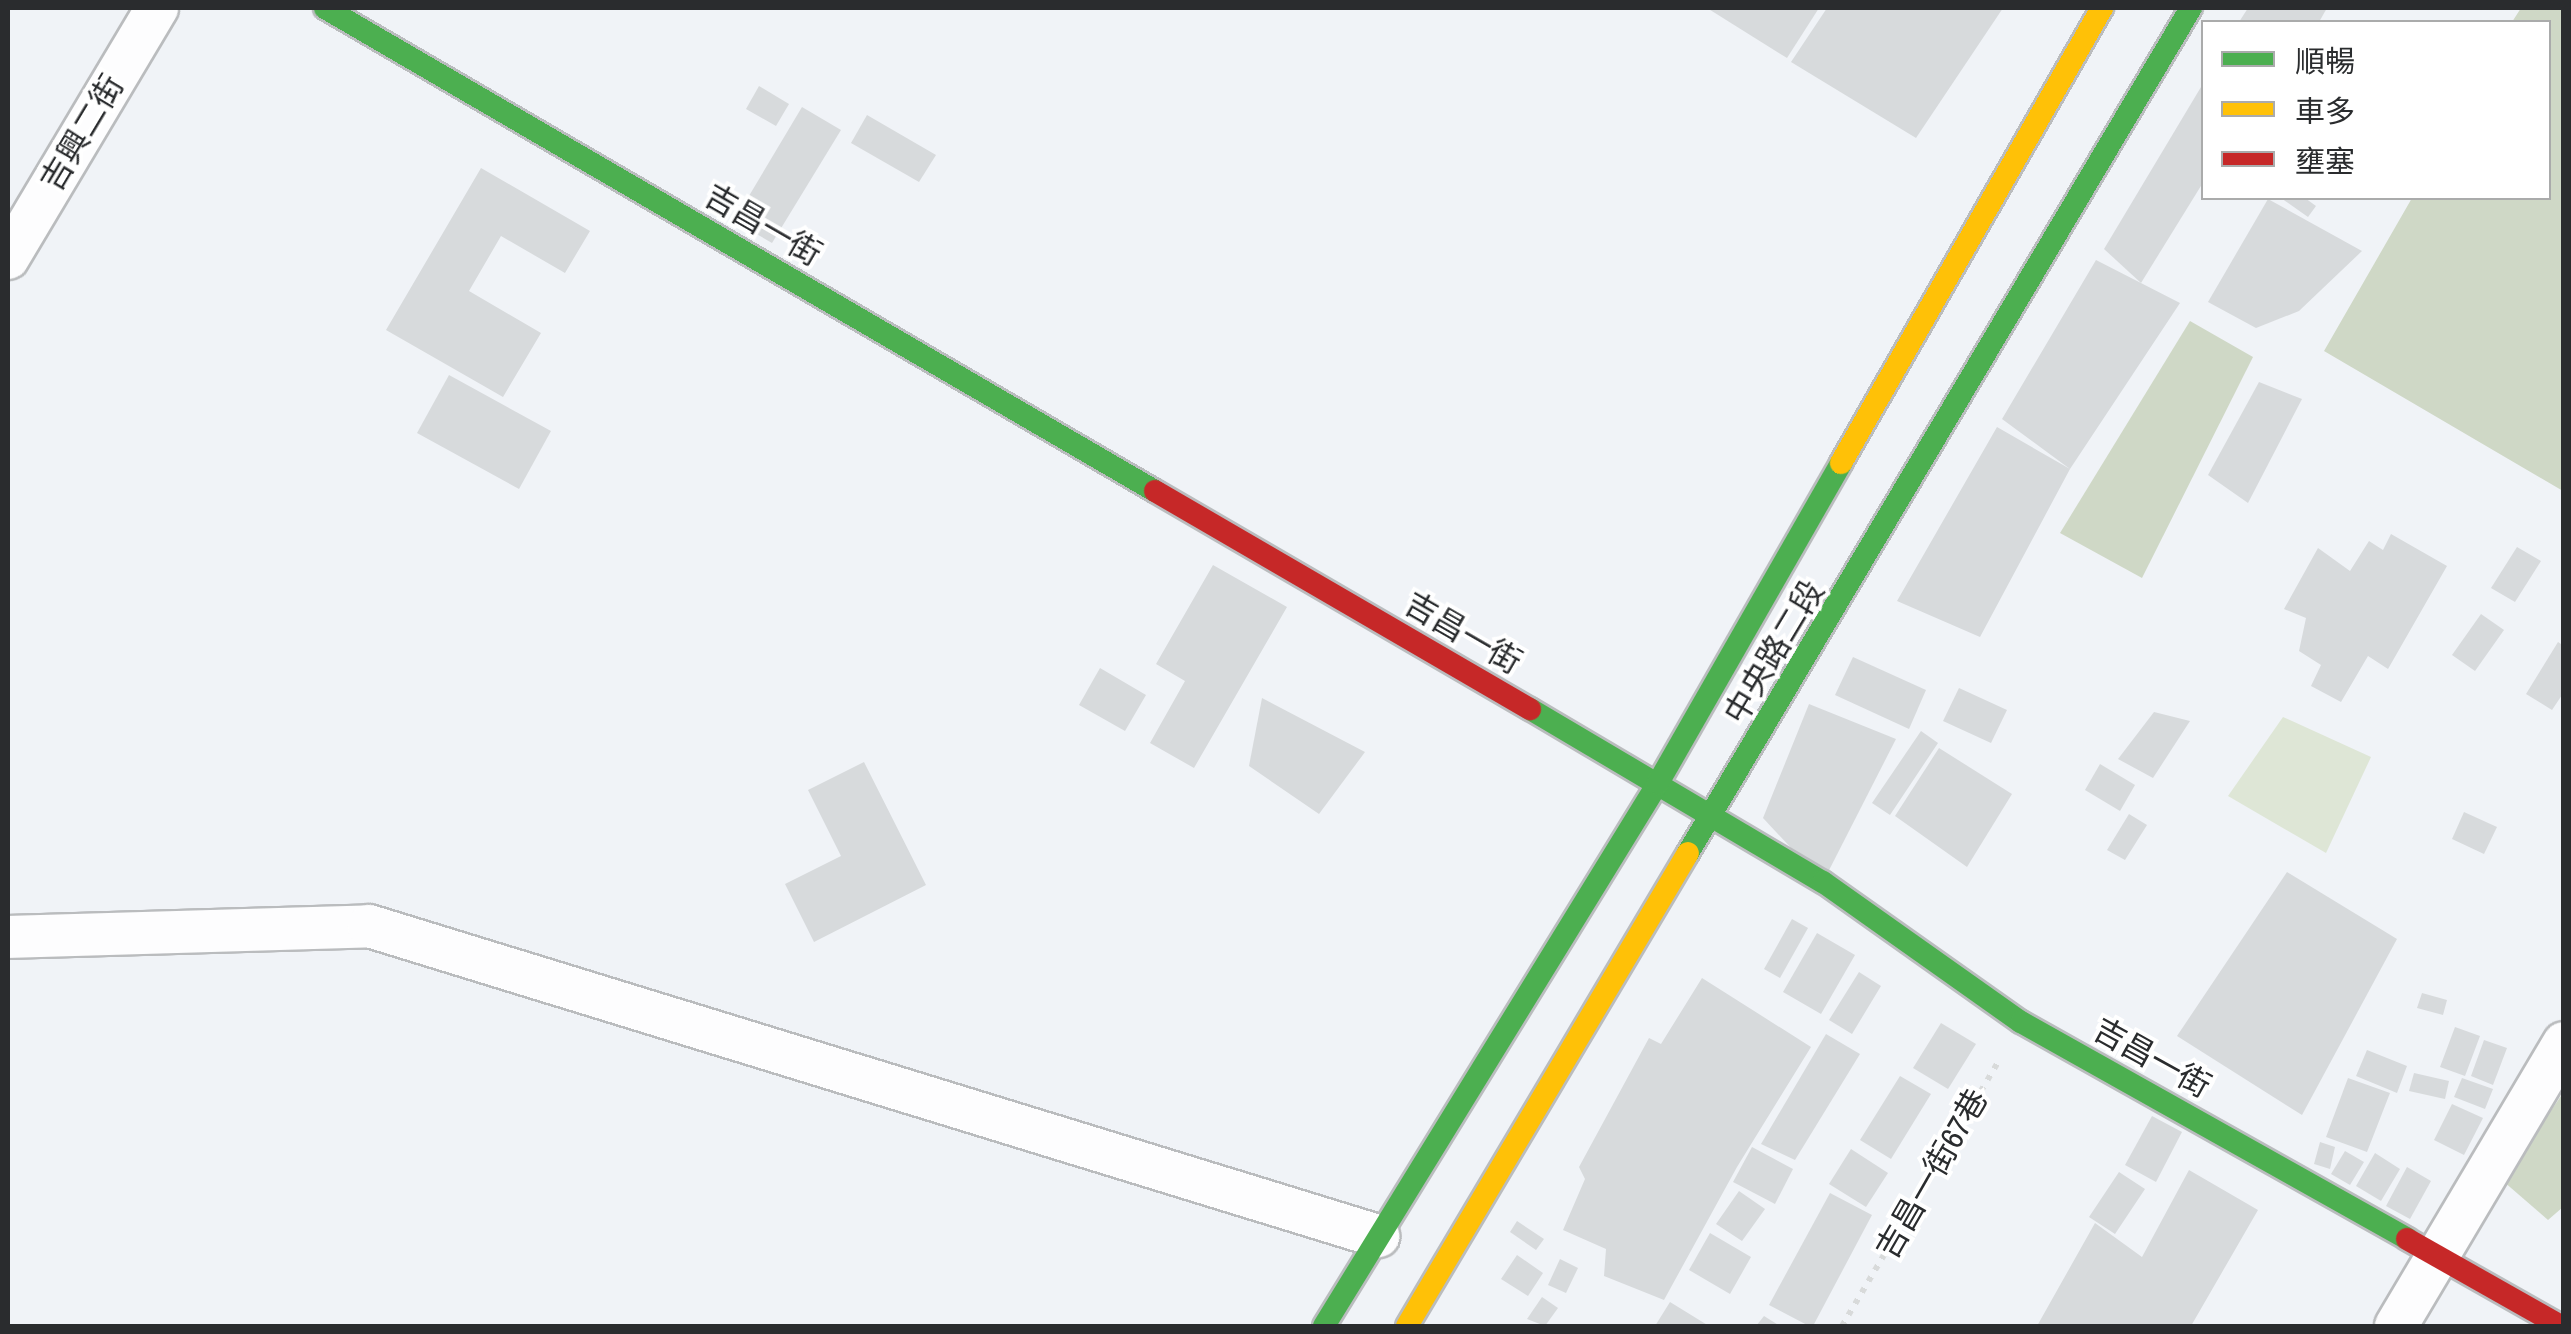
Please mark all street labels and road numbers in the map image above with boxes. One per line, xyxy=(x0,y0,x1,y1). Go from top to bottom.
street label: 吉興二街 xyxy=(33,68,131,198)
street label: 吉昌一街 xyxy=(698,176,828,274)
street label: 中央路二段 xyxy=(1716,574,1832,730)
street label: 吉昌一街 xyxy=(1398,584,1528,682)
street label: 吉昌一街 xyxy=(2087,1010,2217,1106)
street label: 吉昌一街67巷 xyxy=(1868,1082,1996,1266)

